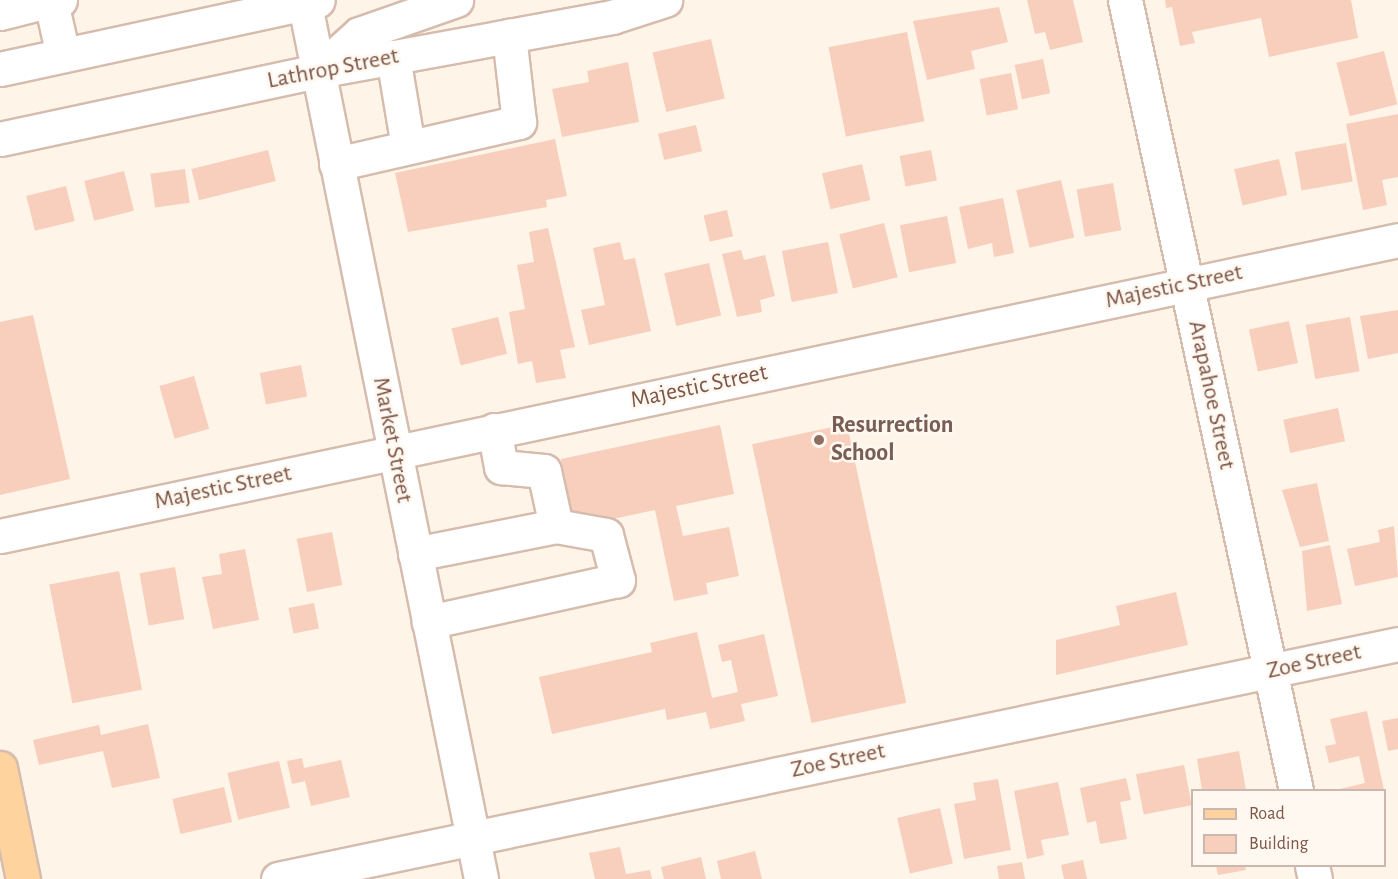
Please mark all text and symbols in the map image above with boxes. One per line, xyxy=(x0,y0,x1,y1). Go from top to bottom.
street label: Lathrop Street xyxy=(265,42,401,96)
street label: Majestic Street xyxy=(1103,258,1245,316)
street label: Arapahoe Street xyxy=(1181,318,1241,472)
street label: Majestic Street xyxy=(628,358,770,416)
street label: Market Street xyxy=(366,375,418,505)
place label: Resurrection School xyxy=(831,412,953,468)
marker: Resurrection School xyxy=(812,433,826,447)
street label: Majestic Street xyxy=(152,459,294,517)
street label: Zoe Street xyxy=(1264,638,1364,686)
street label: Zoe Street xyxy=(788,737,888,785)
legend xyxy=(1191,789,1386,867)
text: Road xyxy=(1249,805,1285,823)
text: Building xyxy=(1249,835,1308,853)

